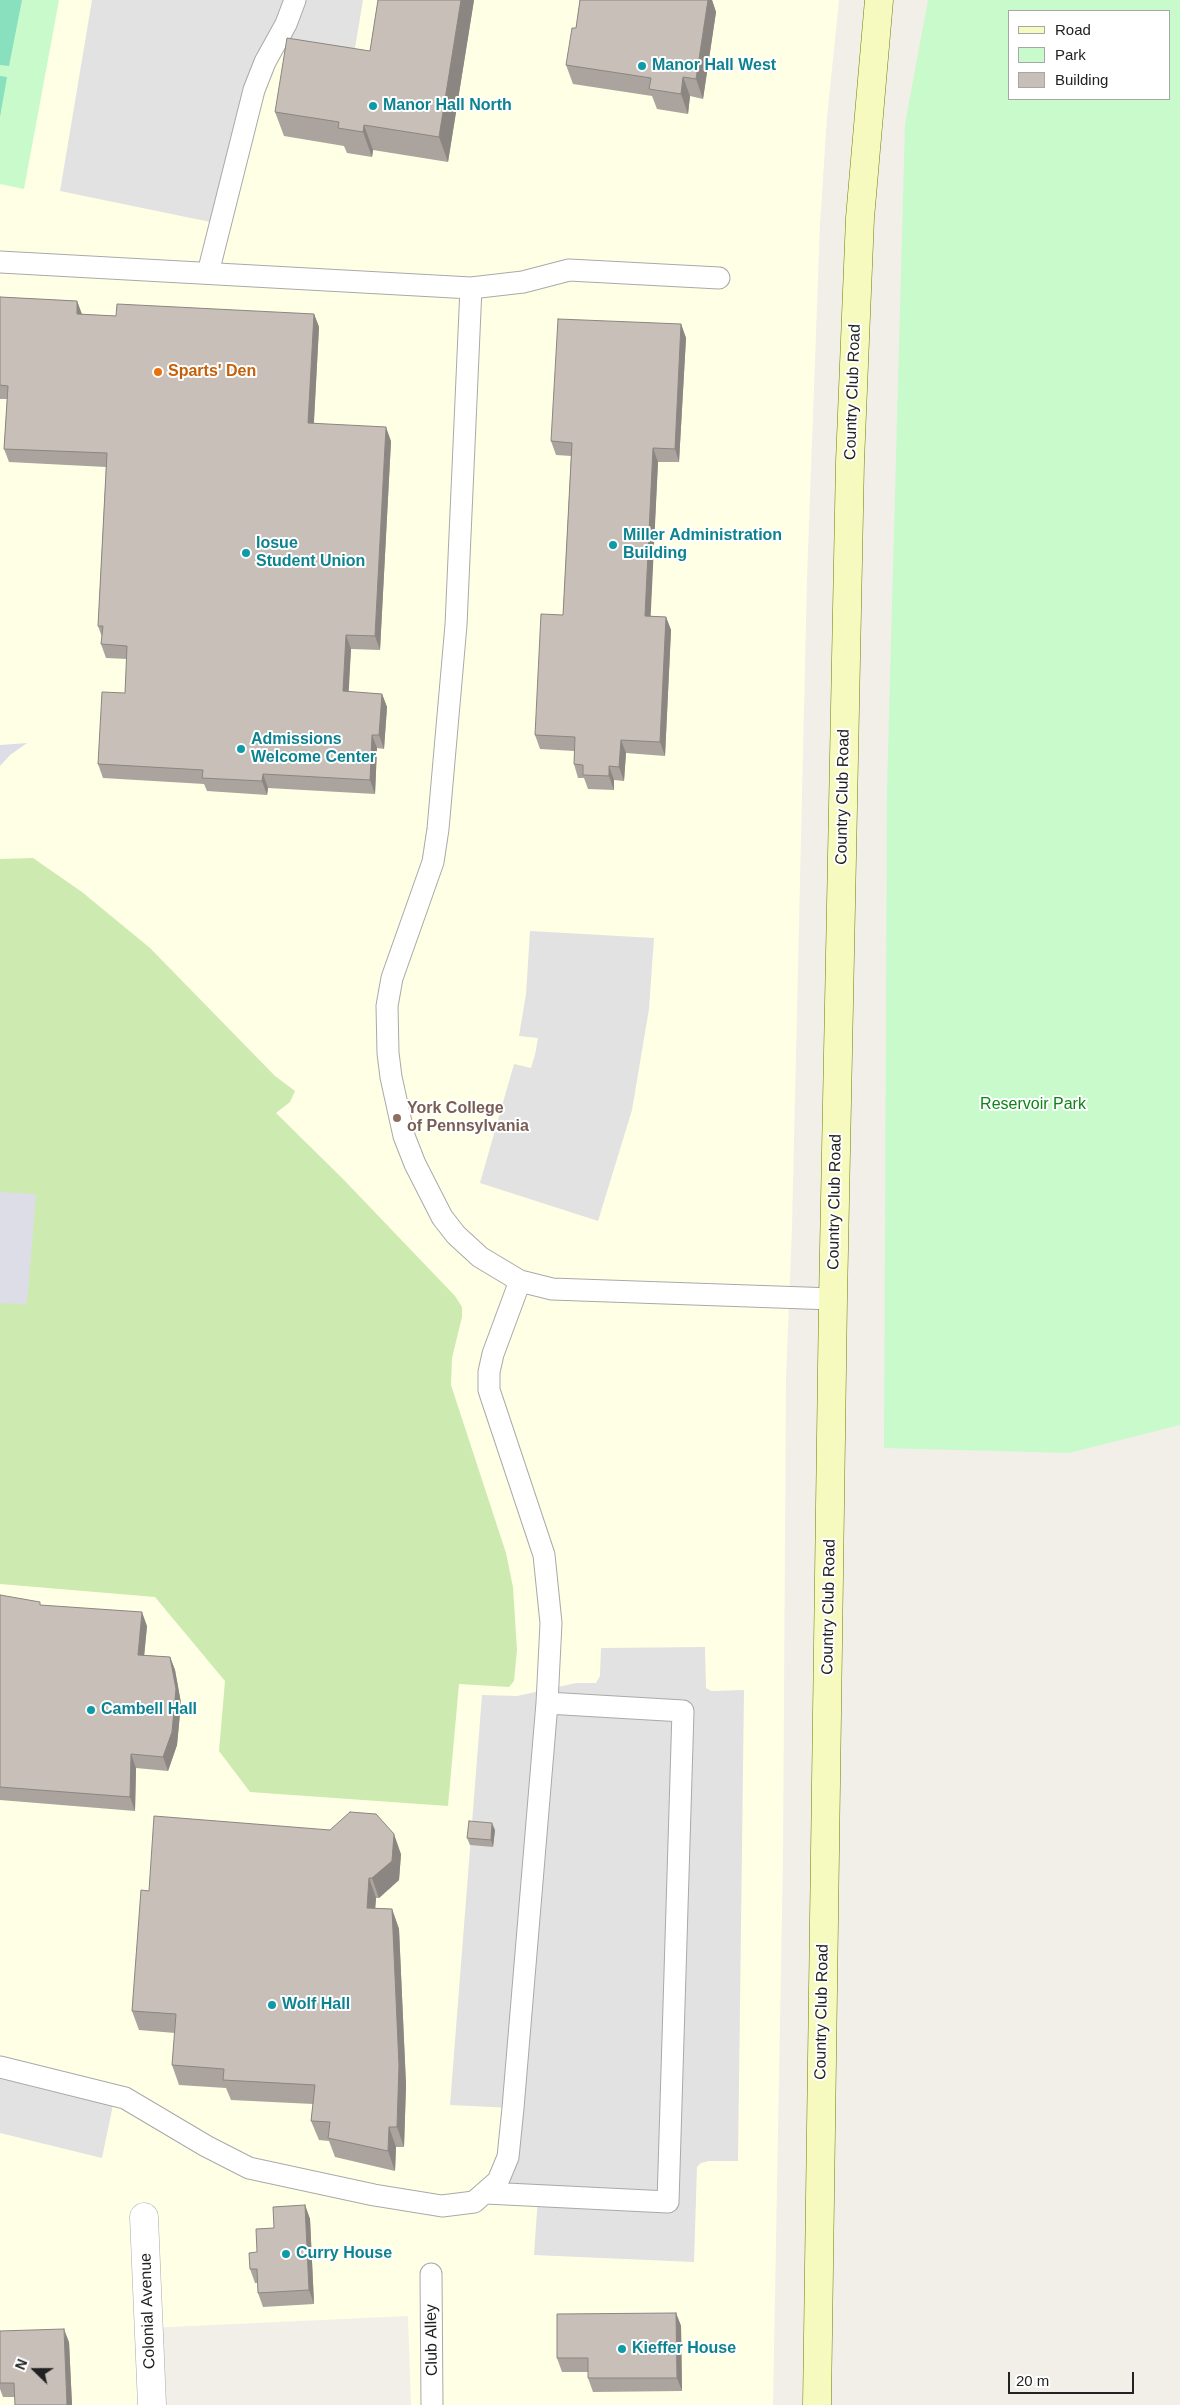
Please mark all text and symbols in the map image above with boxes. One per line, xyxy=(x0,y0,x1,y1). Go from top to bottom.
legend xyxy=(1008,10,1170,100)
text: Road xyxy=(1055,21,1091,38)
text: Park xyxy=(1055,46,1086,63)
place label: Manor Hall West xyxy=(652,56,776,76)
marker: Manor Hall West xyxy=(636,60,648,72)
text: Building xyxy=(1055,71,1108,88)
place label: Manor Hall North xyxy=(383,96,512,116)
marker: Manor Hall North xyxy=(367,100,379,112)
street label: Country Club Road xyxy=(841,324,865,460)
place label: Sparts' Den xyxy=(168,362,256,382)
marker: Sparts' Den xyxy=(152,366,164,378)
place label: Miller Administration Building xyxy=(623,526,782,564)
place label: Iosue Student Union xyxy=(256,534,365,572)
marker: Miller Administration Building xyxy=(607,539,619,551)
marker: Iosue Student Union xyxy=(240,547,252,559)
street label: Country Club Road xyxy=(832,729,854,865)
place label: Admissions Welcome Center xyxy=(251,730,376,768)
marker: Admissions Welcome Center xyxy=(235,743,247,755)
park label: Reservoir Park xyxy=(980,1095,1086,1115)
place label: York College of Pennsylvania xyxy=(407,1099,529,1137)
marker: York College of Pennsylvania xyxy=(391,1112,403,1124)
street label: Country Club Road xyxy=(824,1134,846,1270)
street label: Country Club Road xyxy=(818,1539,840,1675)
place label: Cambell Hall xyxy=(101,1700,197,1720)
marker: Cambell Hall xyxy=(85,1704,97,1716)
street label: Country Club Road xyxy=(811,1944,833,2080)
place label: Wolf Hall xyxy=(282,1995,350,2015)
marker: Wolf Hall xyxy=(266,1999,278,2011)
place label: Curry House xyxy=(296,2244,392,2264)
marker: Curry House xyxy=(280,2248,292,2260)
street label: Colonial Avenue xyxy=(136,2253,160,2369)
street label: Club Alley xyxy=(422,2304,442,2376)
place label: Kieffer House xyxy=(632,2339,736,2359)
marker: Kieffer House xyxy=(616,2343,628,2355)
north arrow xyxy=(10,2345,60,2395)
text: N xyxy=(12,2357,30,2372)
scale bar xyxy=(1010,2362,1136,2394)
text: 20 m xyxy=(1016,2372,1049,2389)

